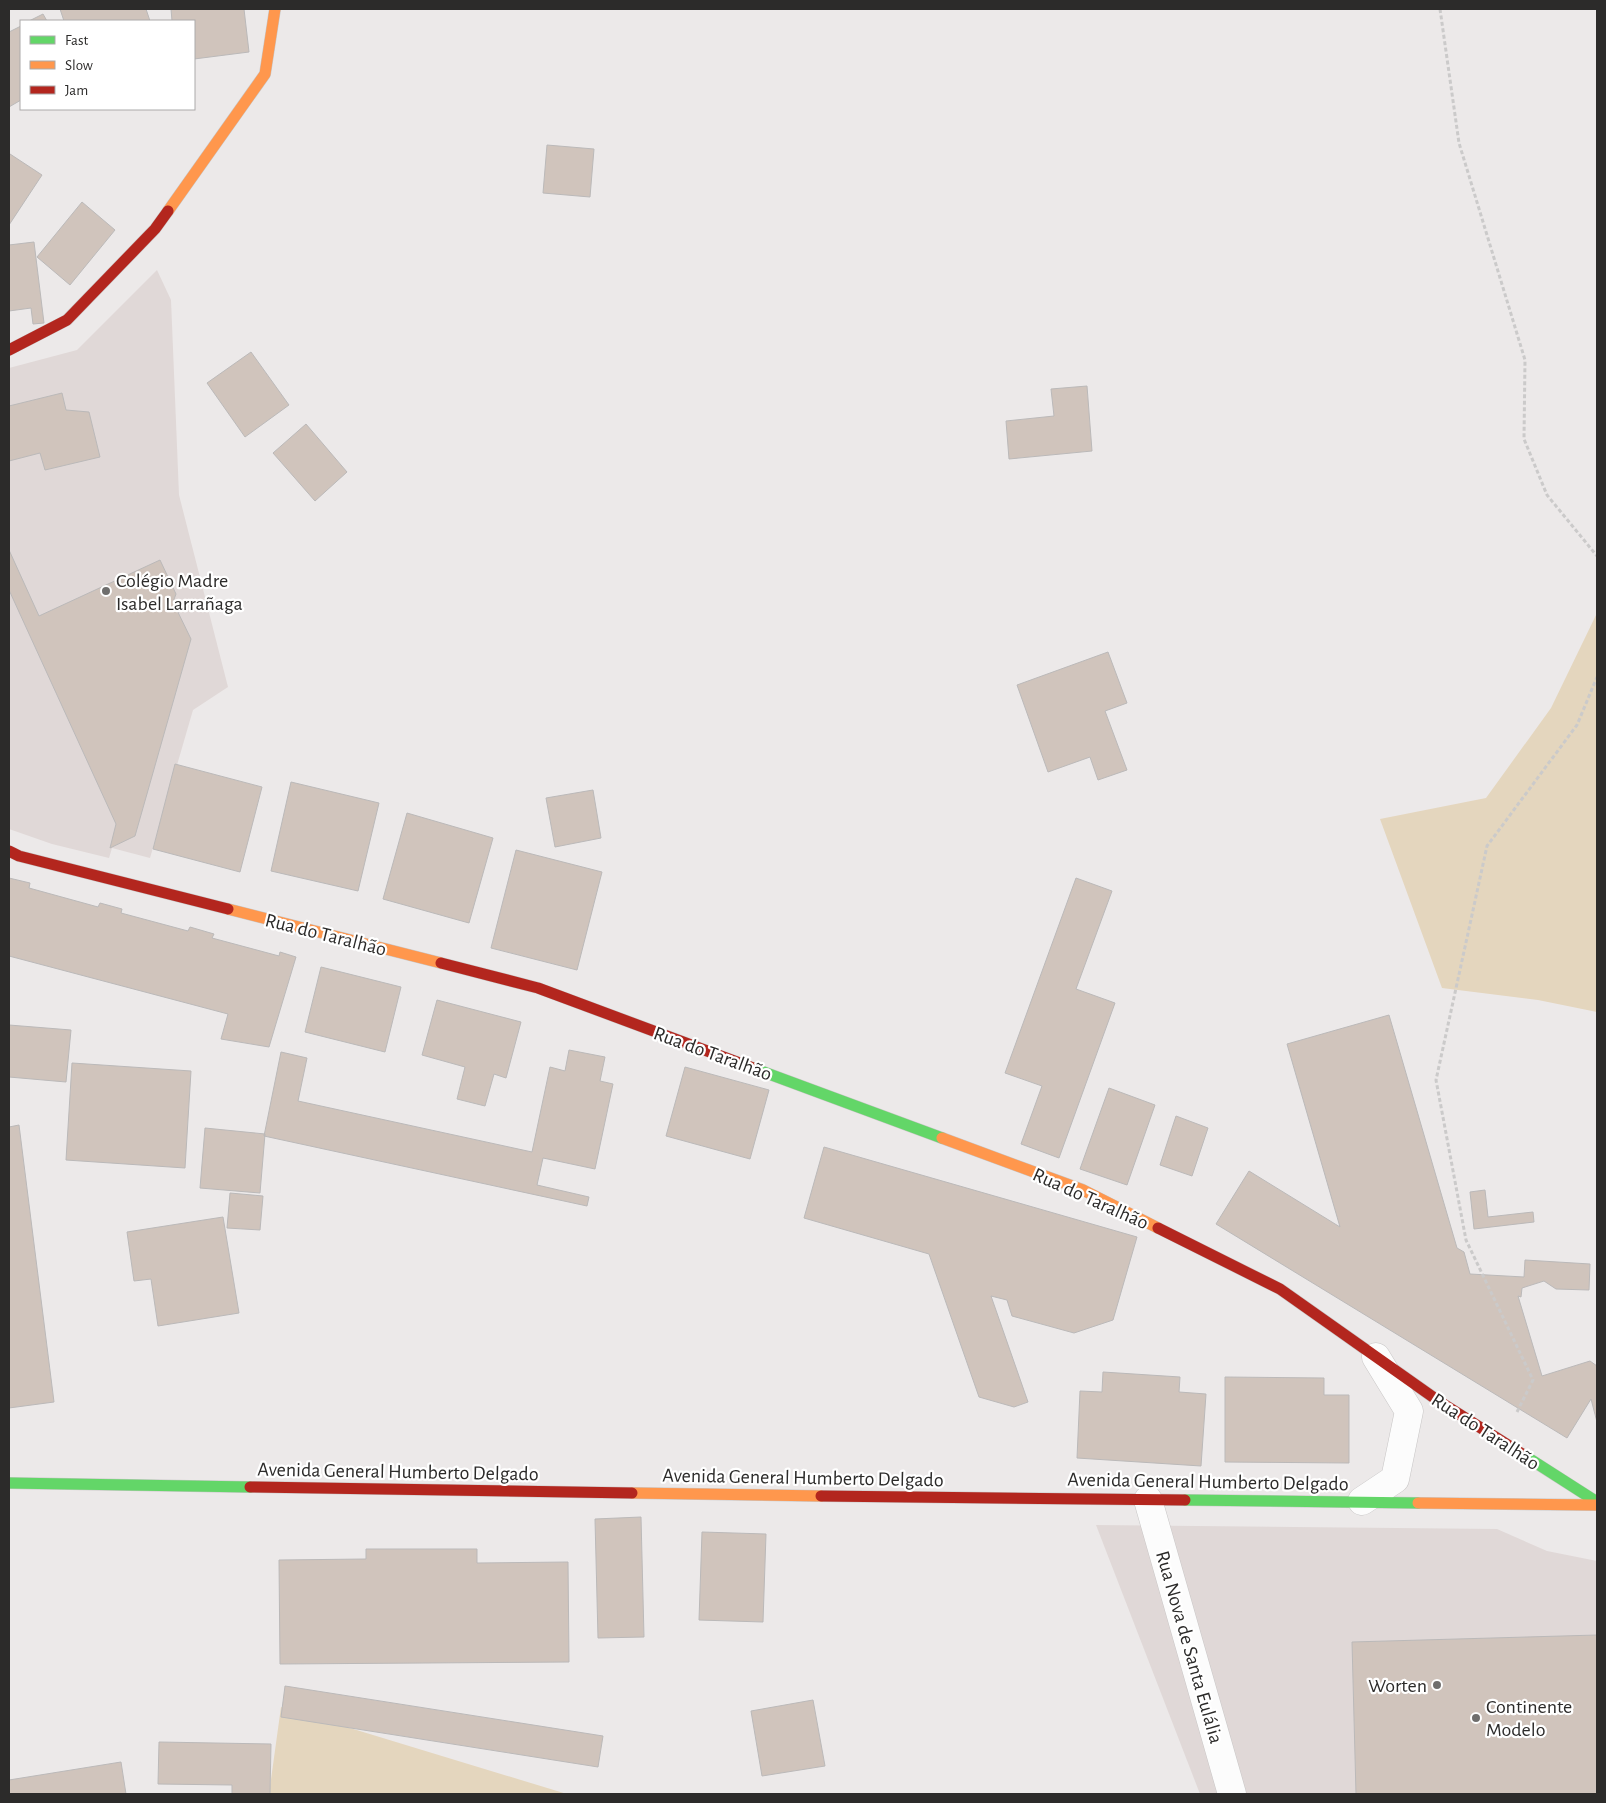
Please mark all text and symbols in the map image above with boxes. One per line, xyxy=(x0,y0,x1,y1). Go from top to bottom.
legend xyxy=(20,20,195,110)
text: Fast xyxy=(65,33,89,48)
text: Slow xyxy=(65,58,93,73)
text: Jam xyxy=(65,83,88,98)
place label: Colégio Madre Isabel Larrañaga xyxy=(116,571,243,614)
marker: Colégio Madre Isabel Larrañaga xyxy=(100,585,112,597)
street label: Rua do Taralhão xyxy=(263,910,388,960)
street label: Rua do Taralhão xyxy=(651,1023,774,1085)
street label: Rua do Taralhão xyxy=(1030,1164,1151,1233)
street label: Rua do Taralhão xyxy=(1428,1390,1543,1474)
street label: Avenida General Humberto Delgado xyxy=(257,1460,539,1484)
street label: Avenida General Humberto Delgado xyxy=(662,1466,944,1490)
street label: Avenida General Humberto Delgado xyxy=(1067,1470,1349,1494)
street label: Rua Nova de Santa Eulália xyxy=(1152,1549,1226,1746)
place label: Worten xyxy=(1368,1676,1427,1696)
marker: Worten xyxy=(1431,1679,1443,1691)
place label: Continente Modelo xyxy=(1486,1697,1572,1740)
marker: Continente Modelo xyxy=(1470,1712,1482,1724)

